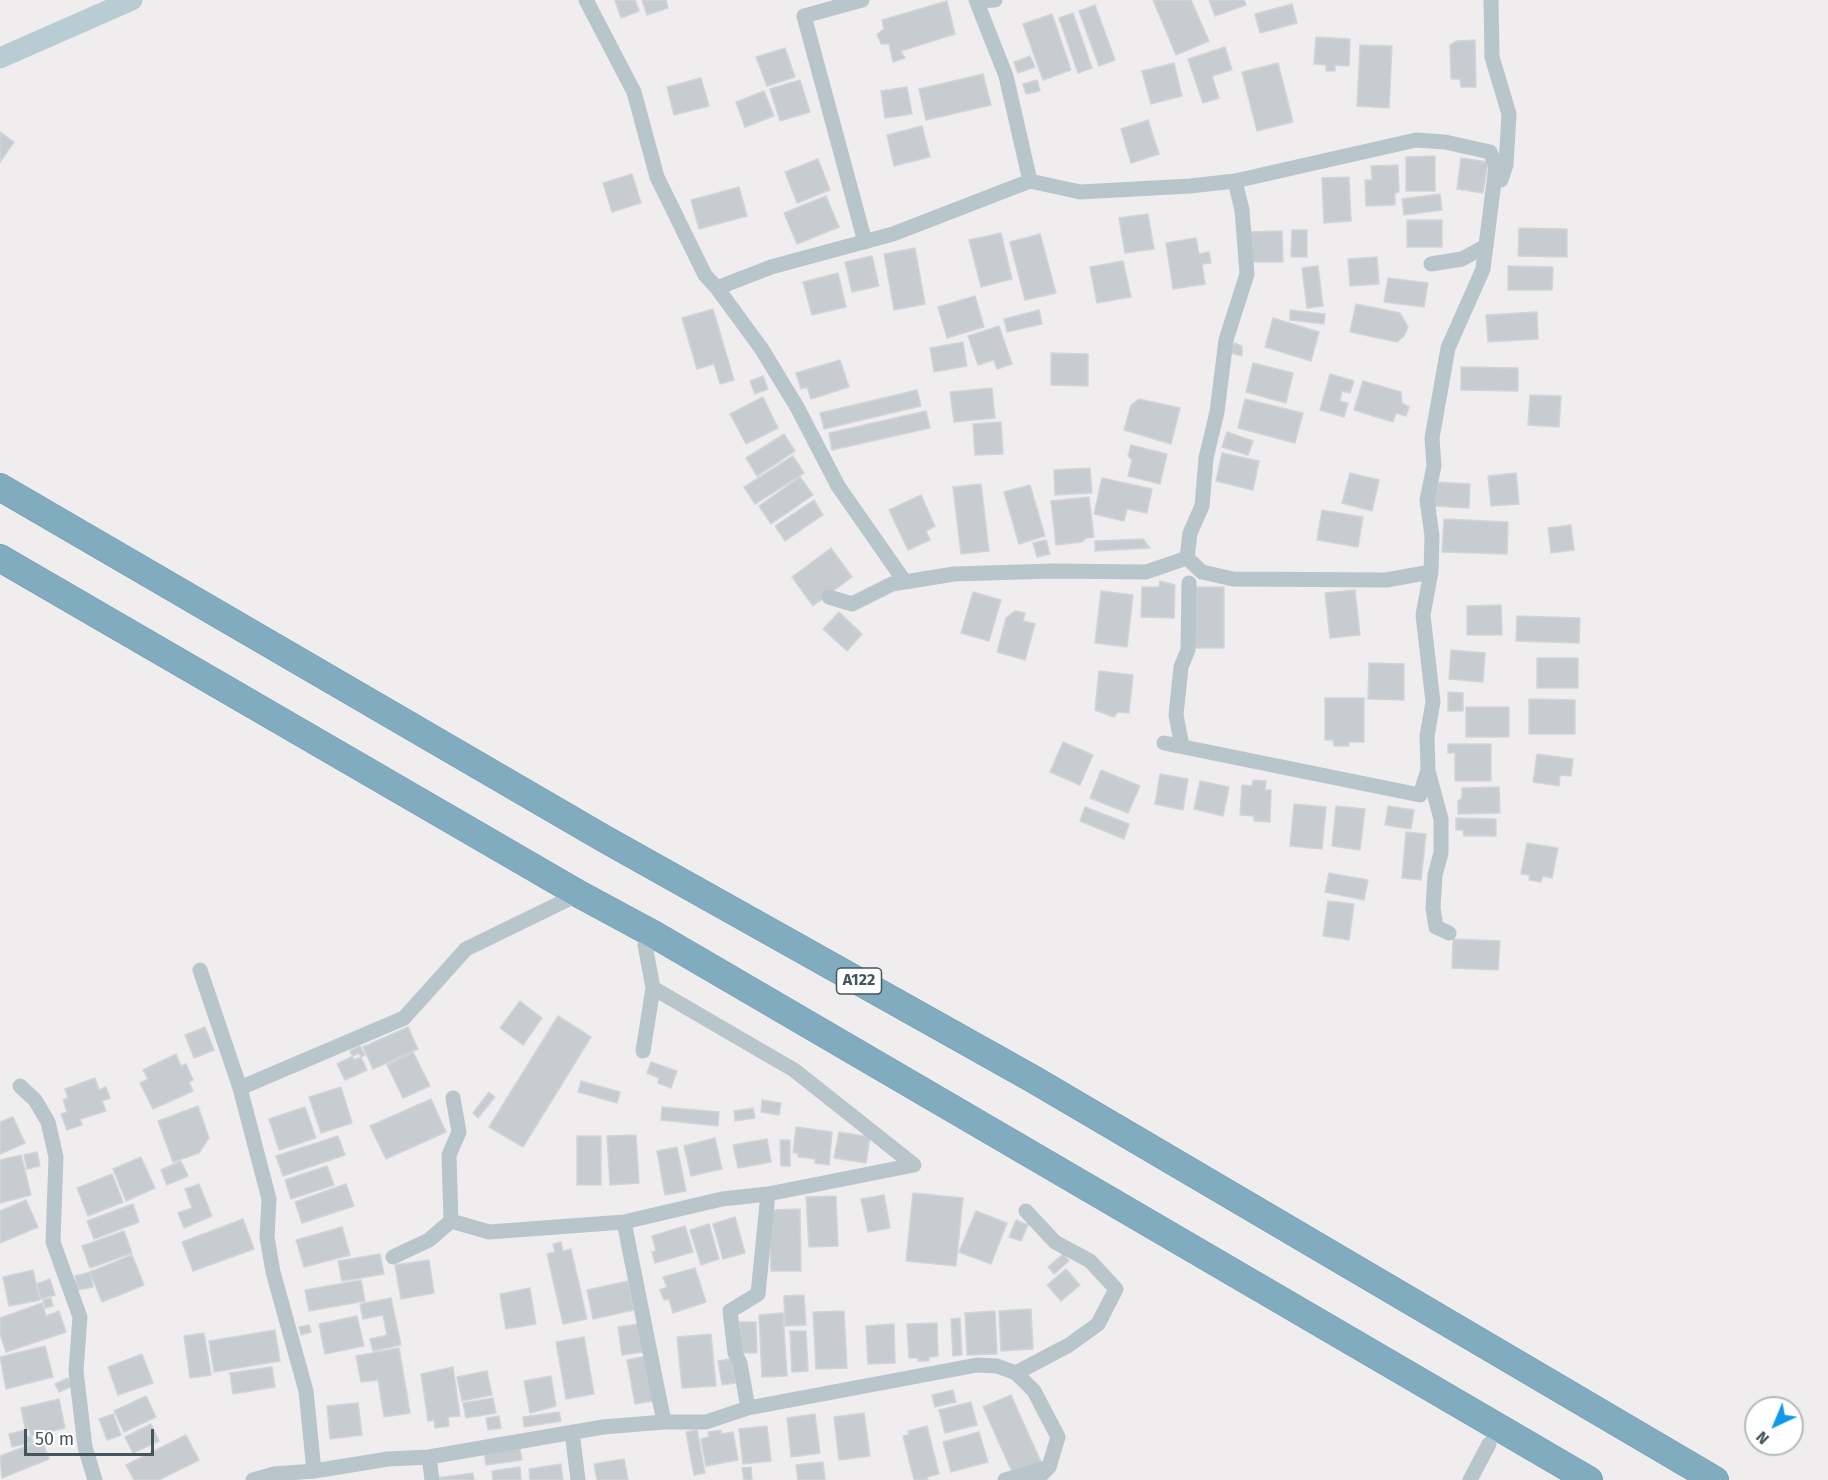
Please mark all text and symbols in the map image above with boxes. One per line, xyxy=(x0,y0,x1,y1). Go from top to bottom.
road number: A122 xyxy=(836,968,882,994)
north arrow xyxy=(1744,1396,1804,1456)
scale bar xyxy=(27,1417,158,1455)
text: N xyxy=(1752,1427,1773,1448)
text: 50 m xyxy=(35,1428,74,1450)

